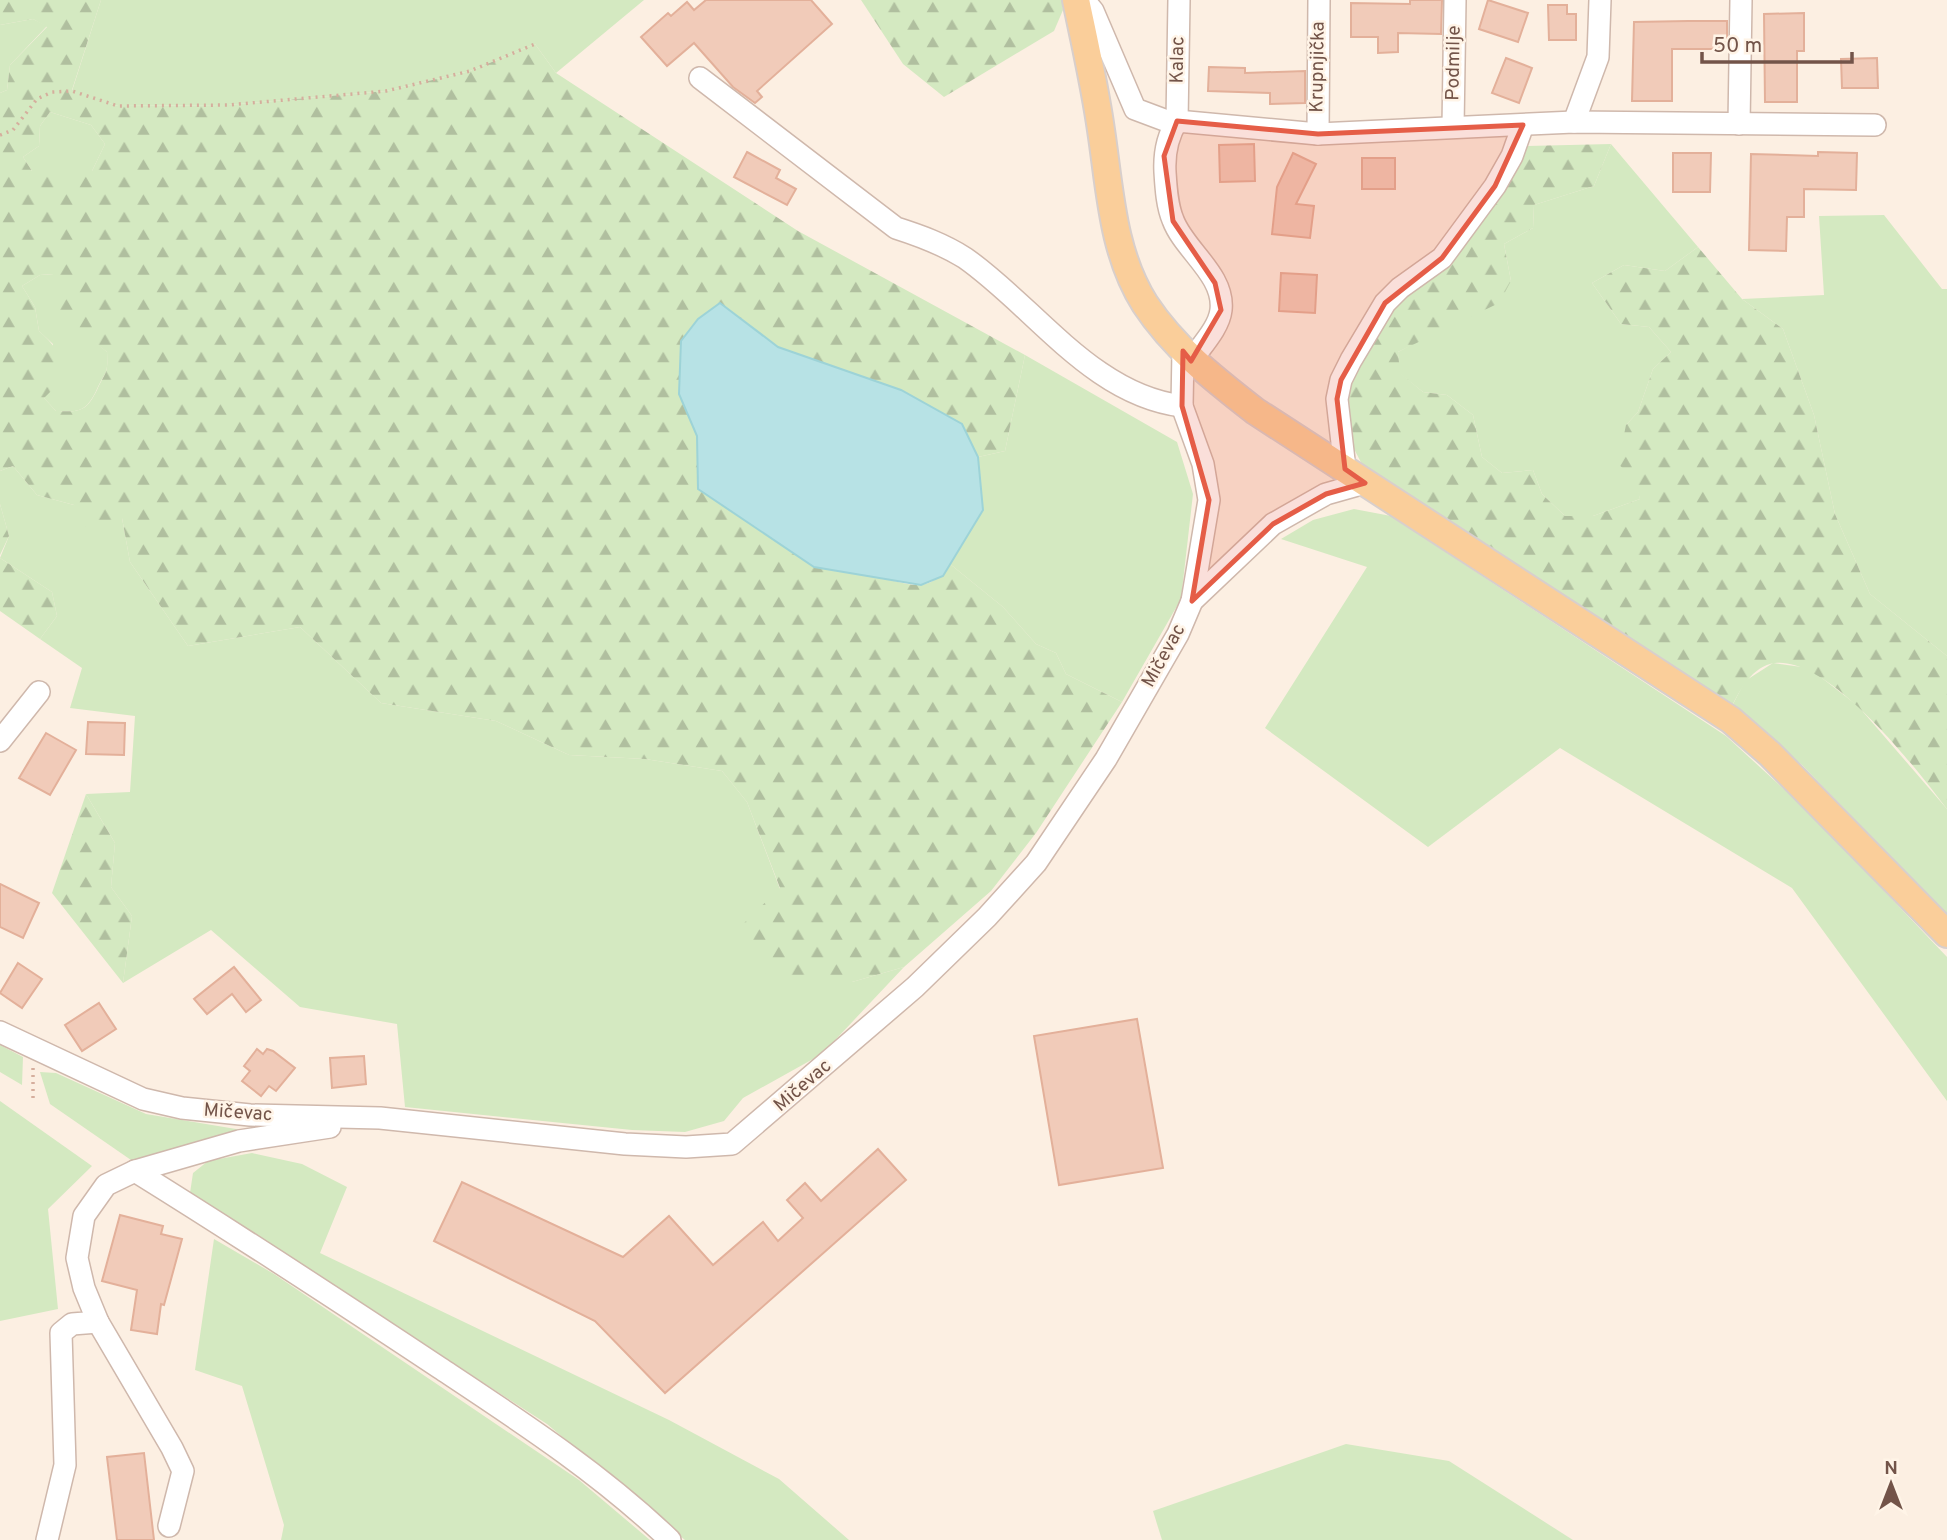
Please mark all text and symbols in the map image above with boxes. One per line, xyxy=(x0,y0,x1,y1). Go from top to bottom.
street label: Krupnjička xyxy=(1305,21,1331,113)
scale bar xyxy=(1702,21,1853,65)
street label: Podmilje xyxy=(1441,25,1467,101)
text: 50 m xyxy=(1713,33,1762,60)
street label: Kalac xyxy=(1166,36,1190,84)
street label: Mičevac xyxy=(1137,620,1191,692)
street label: Mičevac xyxy=(769,1054,837,1118)
street label: Mičevac xyxy=(203,1099,273,1127)
north arrow xyxy=(1856,1449,1926,1519)
text: N xyxy=(1884,1457,1898,1481)

